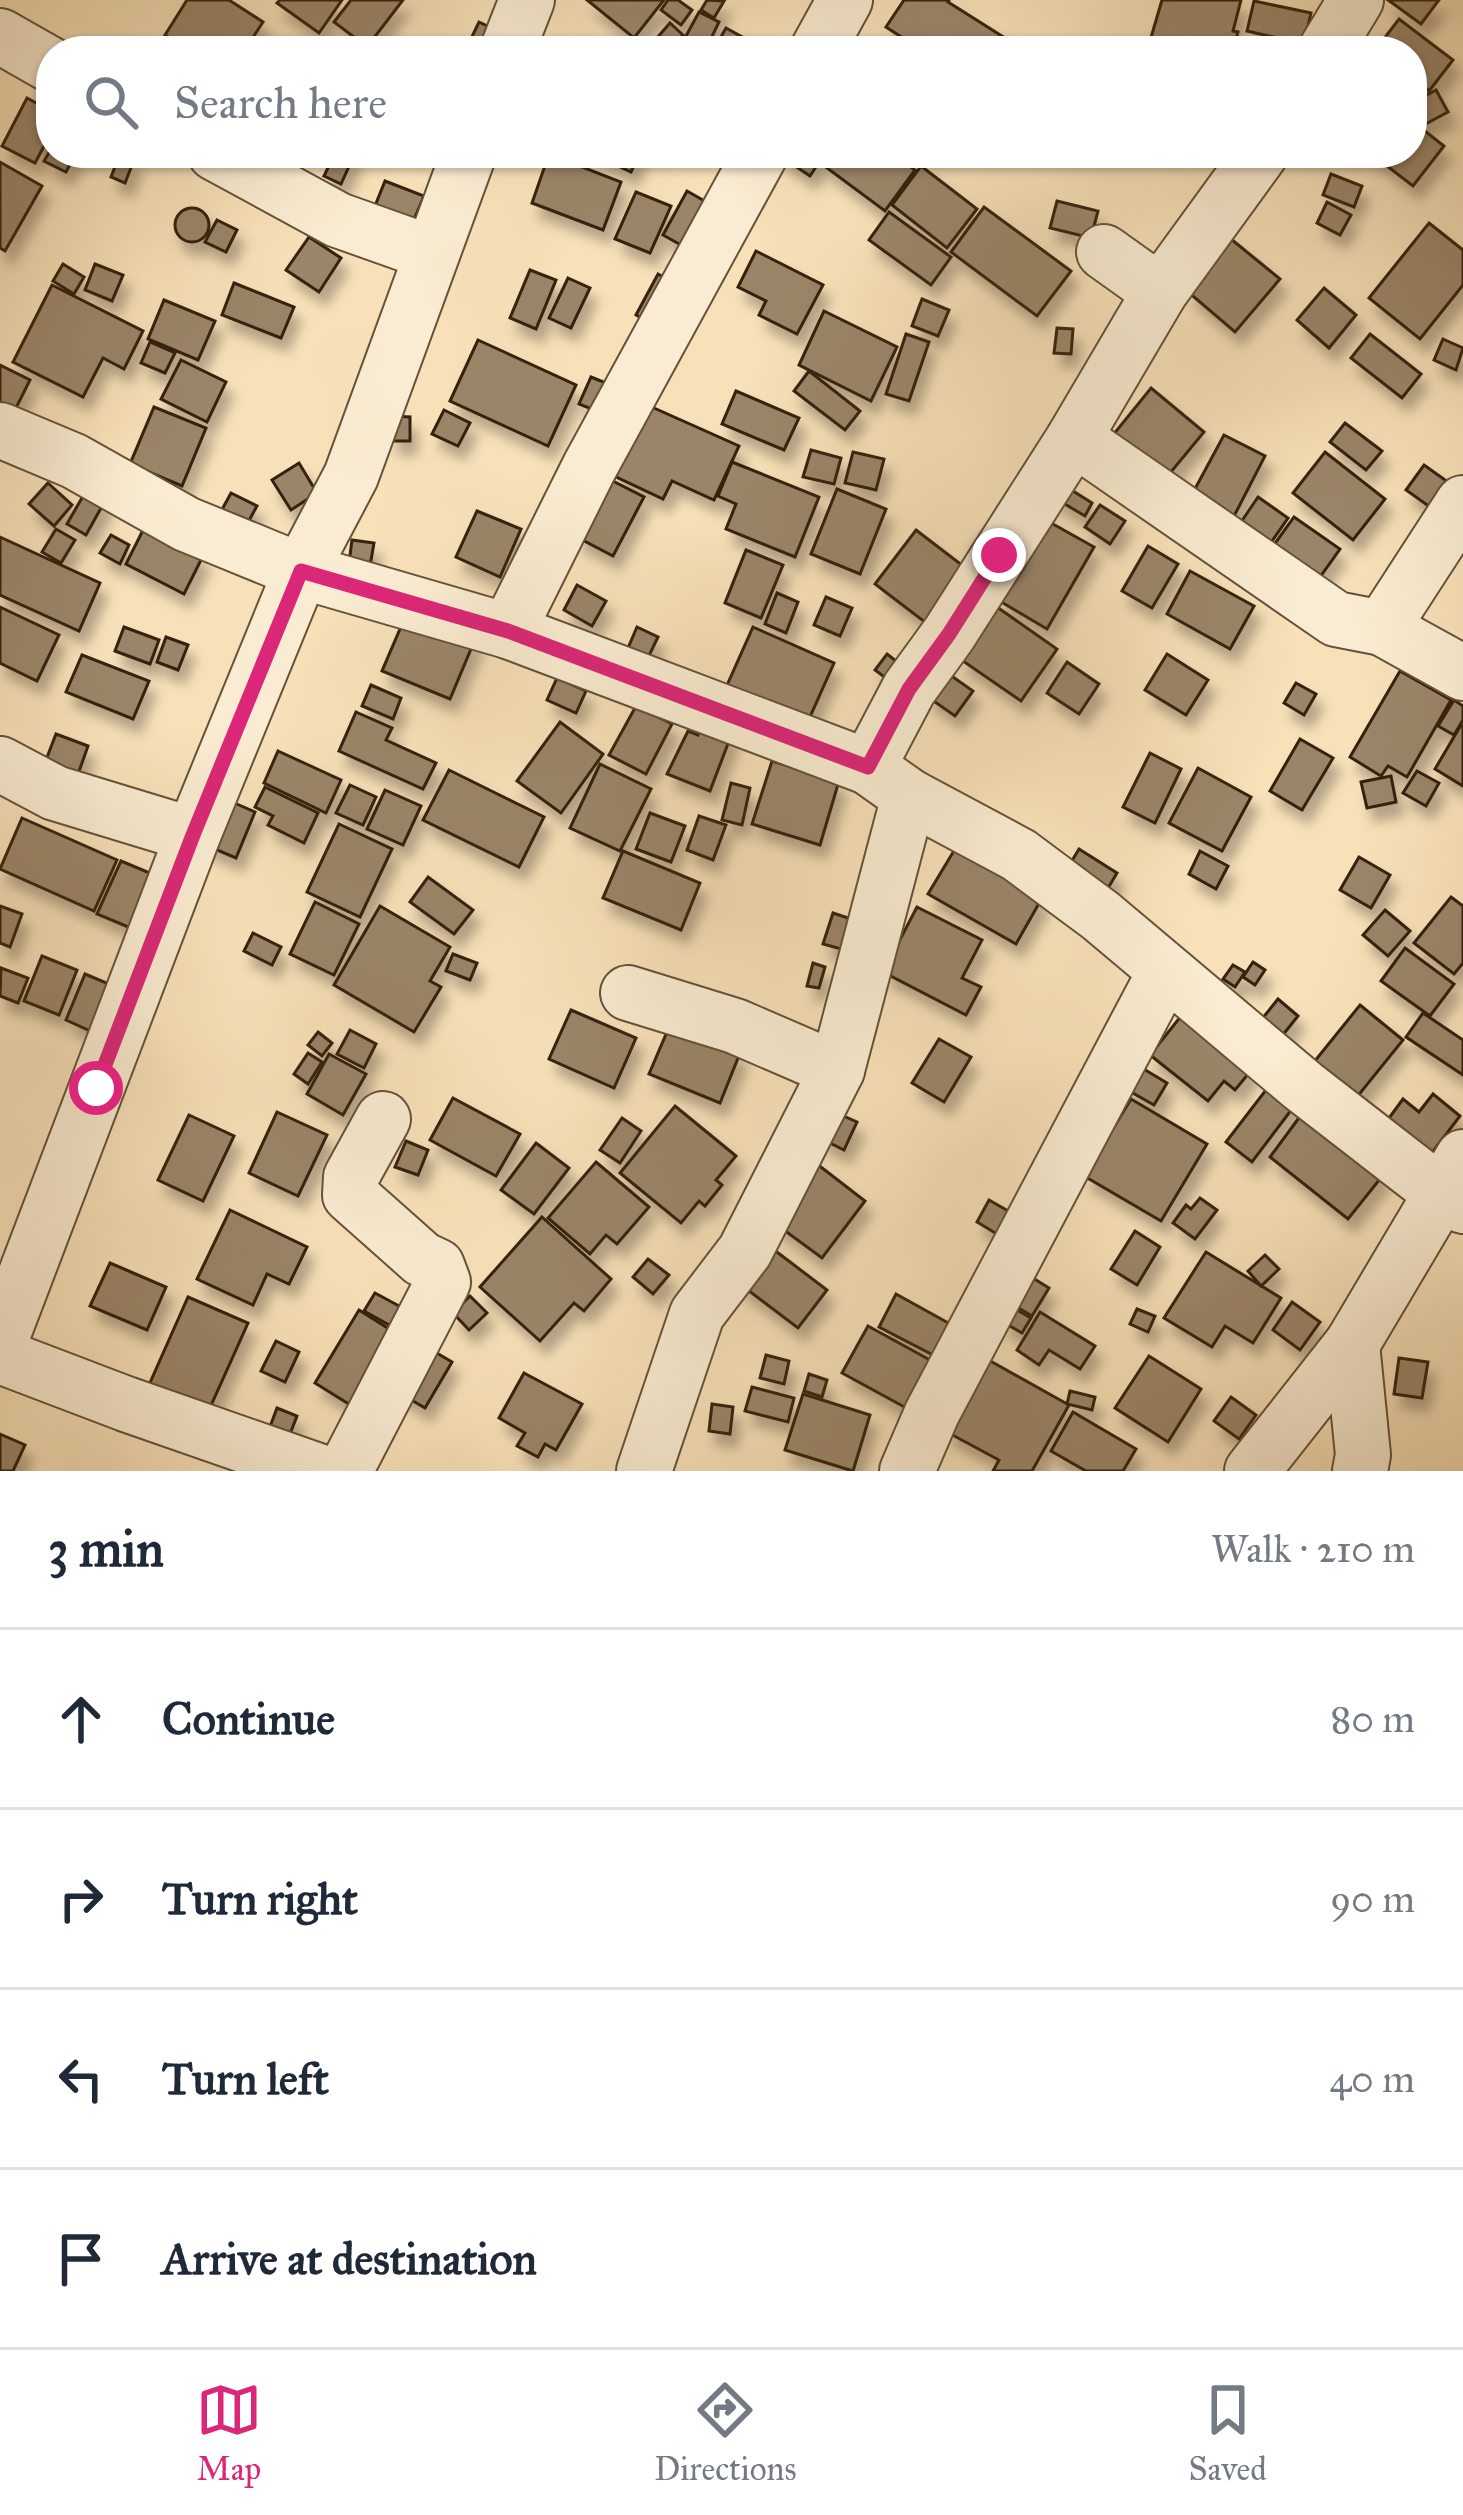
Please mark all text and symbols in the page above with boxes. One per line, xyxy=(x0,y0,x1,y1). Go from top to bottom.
search box xyxy=(36,36,1427,168)
icon: search xyxy=(78,69,144,135)
text: Search here xyxy=(174,75,387,130)
route end xyxy=(972,528,1026,582)
route start xyxy=(69,1061,123,1115)
text: 3 min xyxy=(48,1518,164,1580)
text: Walk · 210 m xyxy=(1211,1525,1415,1573)
icon: ahead xyxy=(48,1686,114,1752)
text: Continue xyxy=(162,1691,335,1746)
text: 80 m xyxy=(1330,1695,1415,1743)
icon: right xyxy=(48,1866,114,1932)
text: Turn right xyxy=(162,1871,358,1926)
text: 90 m xyxy=(1330,1875,1415,1923)
icon: left xyxy=(48,2046,114,2112)
text: Turn left xyxy=(162,2051,329,2106)
text: 40 m xyxy=(1329,2055,1415,2103)
icon: arrive xyxy=(48,2226,114,2292)
text: Arrive at destination xyxy=(162,2231,537,2286)
tab: Map xyxy=(196,2377,262,2489)
tab: Directions xyxy=(654,2377,796,2489)
tab: Saved xyxy=(1189,2377,1267,2489)

